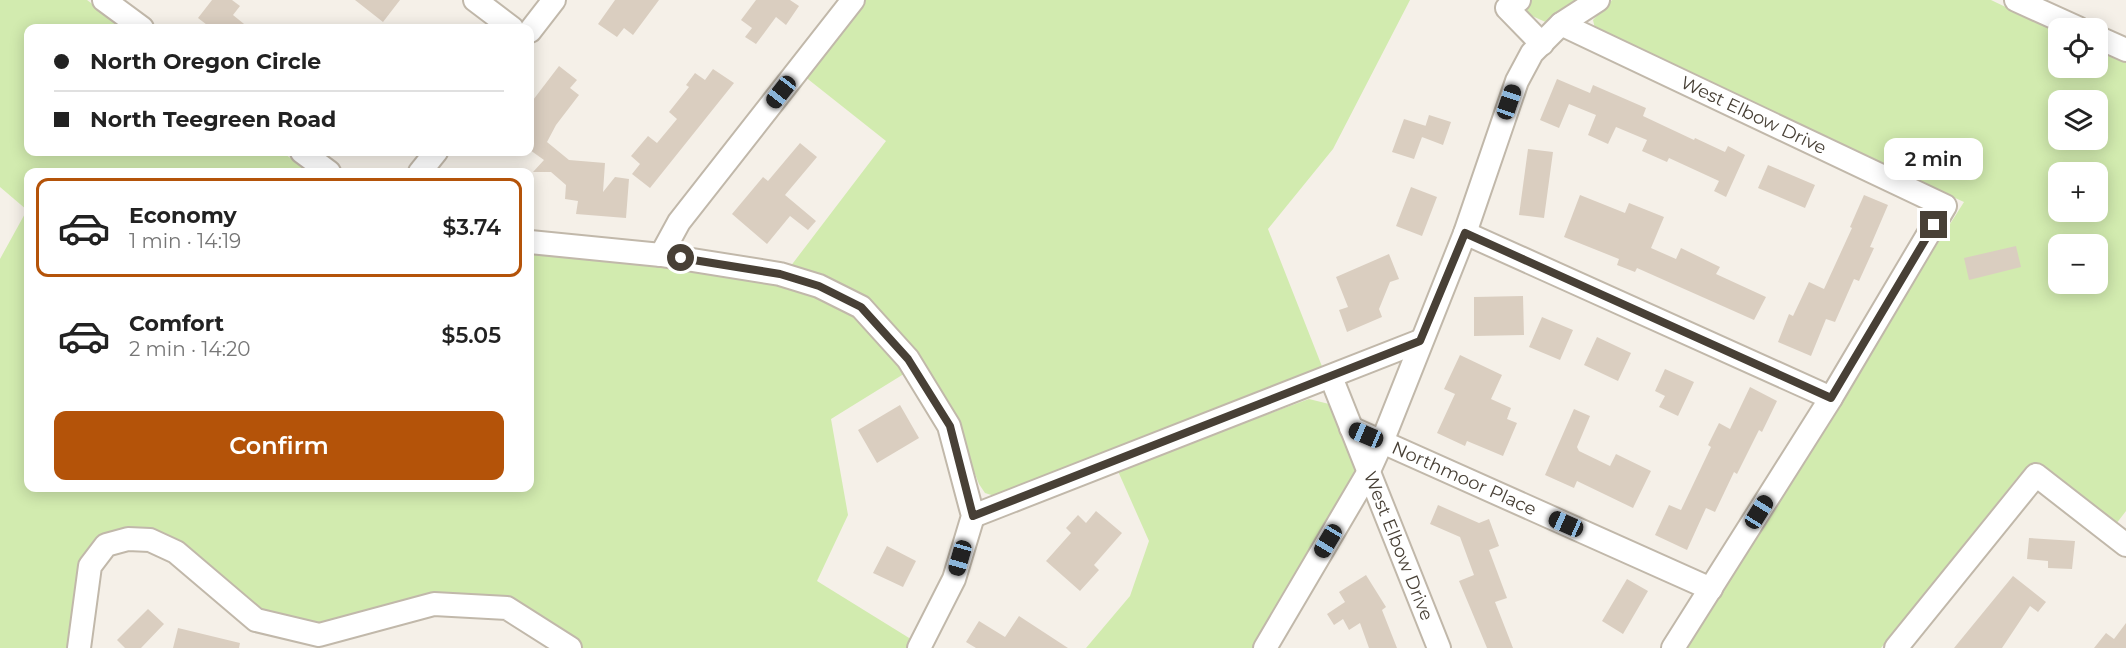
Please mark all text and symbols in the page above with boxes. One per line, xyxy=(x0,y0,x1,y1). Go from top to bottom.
map controls xyxy=(2048,18,2108,294)
button: locate xyxy=(2048,18,2108,78)
text: North Oregon Circle xyxy=(90,48,321,75)
street label: West Elbow Drive xyxy=(1677,71,1830,159)
car xyxy=(763,72,799,112)
car xyxy=(1495,82,1523,122)
button: layers xyxy=(2048,90,2108,150)
text: North Teegreen Road xyxy=(90,106,336,133)
callout: 2 min xyxy=(1884,138,1984,180)
text: 2 min xyxy=(1905,147,1962,171)
button: + xyxy=(2048,162,2108,222)
icon: car xyxy=(57,201,111,255)
text: Economy xyxy=(129,202,237,229)
route end xyxy=(1920,211,1947,238)
text: $3.74 xyxy=(443,214,501,241)
text: 1 min · 14:19 xyxy=(129,229,241,253)
button: − xyxy=(2048,234,2108,294)
route start xyxy=(667,244,694,271)
icon: car xyxy=(57,309,111,363)
text: Comfort xyxy=(129,310,224,337)
text: $5.05 xyxy=(442,322,501,349)
text: 2 min · 14:20 xyxy=(129,337,251,361)
button: Confirm xyxy=(54,411,504,480)
car xyxy=(1346,420,1386,450)
street label: Northmoor Place xyxy=(1389,437,1540,521)
street label: West Elbow Drive xyxy=(1359,468,1438,624)
car xyxy=(1742,492,1776,532)
car xyxy=(1546,508,1586,540)
car xyxy=(1311,521,1345,561)
car xyxy=(946,538,974,578)

